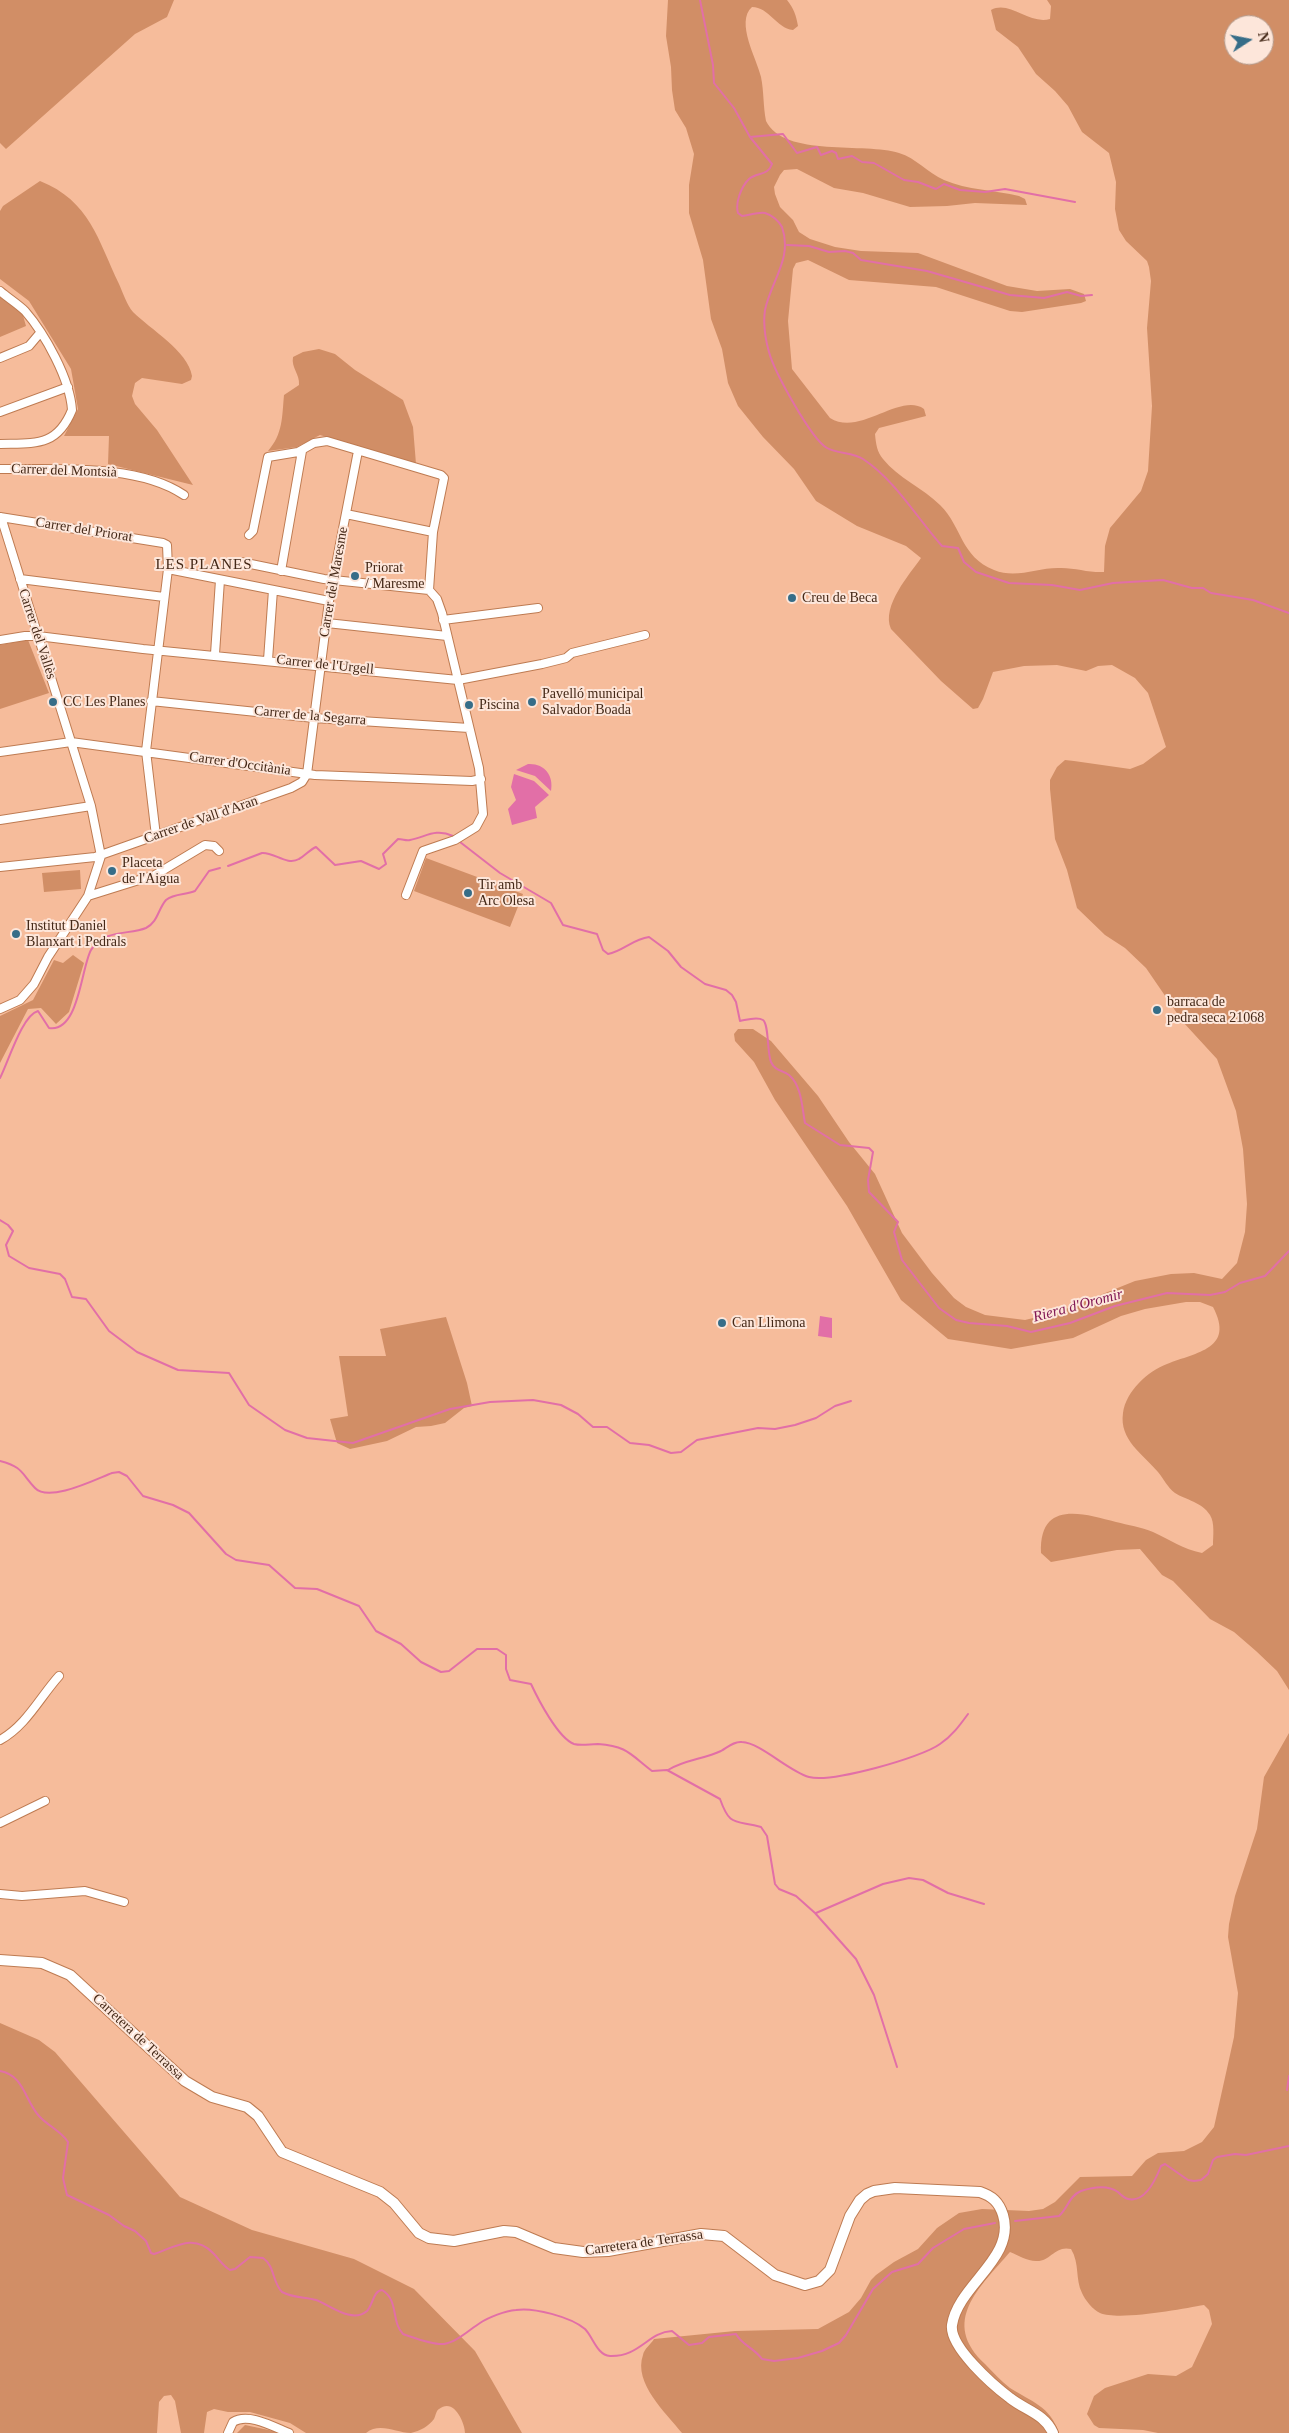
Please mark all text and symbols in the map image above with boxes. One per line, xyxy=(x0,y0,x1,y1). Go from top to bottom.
north arrow xyxy=(1224,15,1274,65)
text: N xyxy=(1255,31,1272,44)
street label: Carrer del Montsià xyxy=(11,461,117,481)
street label: Carrer del Priorat xyxy=(34,514,134,546)
street label: Carrer del Maresme xyxy=(316,525,352,639)
district label: LES PLANES xyxy=(154,556,254,574)
place label: Priorat / Maresme xyxy=(365,560,424,592)
marker: Priorat / Maresme xyxy=(349,570,361,582)
street label: Carrer del Vallès xyxy=(14,587,60,681)
place label: Creu de Beca xyxy=(802,590,877,606)
marker: Creu de Beca xyxy=(786,592,798,604)
street label: Carrer de l'Urgell xyxy=(275,652,375,678)
place label: Pavelló municipal Salvador Boada xyxy=(542,686,643,719)
place label: CC Les Planes xyxy=(63,694,145,710)
marker: CC Les Planes xyxy=(47,696,59,708)
marker: Pavelló municipal Salvador Boada xyxy=(526,696,538,708)
place label: Piscina xyxy=(479,697,519,713)
marker: Piscina xyxy=(463,699,475,711)
street label: Carrer de la Segarra xyxy=(253,703,367,729)
street label: Carrer d'Occitània xyxy=(188,749,292,779)
street label: Carrer de Vall d'Aran xyxy=(142,793,260,847)
place label: Placeta de l'Aigua xyxy=(122,855,179,888)
marker: Placeta de l'Aigua xyxy=(106,865,118,877)
place label: Tir amb Arc Olesa xyxy=(478,877,534,910)
marker: Tir amb Arc Olesa xyxy=(462,887,474,899)
place label: Institut Daniel Blanxart i Pedrals xyxy=(26,918,126,950)
marker: Institut Daniel Blanxart i Pedrals xyxy=(10,928,22,940)
place label: barraca de pedra seca 21068 xyxy=(1167,994,1264,1026)
marker: barraca de pedra seca 21068 xyxy=(1151,1004,1163,1016)
water label: Riera d'Oromir xyxy=(1031,1285,1125,1327)
place label: Can Llimona xyxy=(732,1315,805,1331)
marker: Can Llimona xyxy=(716,1317,728,1329)
street label: Carretera de Terrassa xyxy=(89,1990,187,2084)
street label: Carretera de Terrassa xyxy=(584,2226,704,2260)

